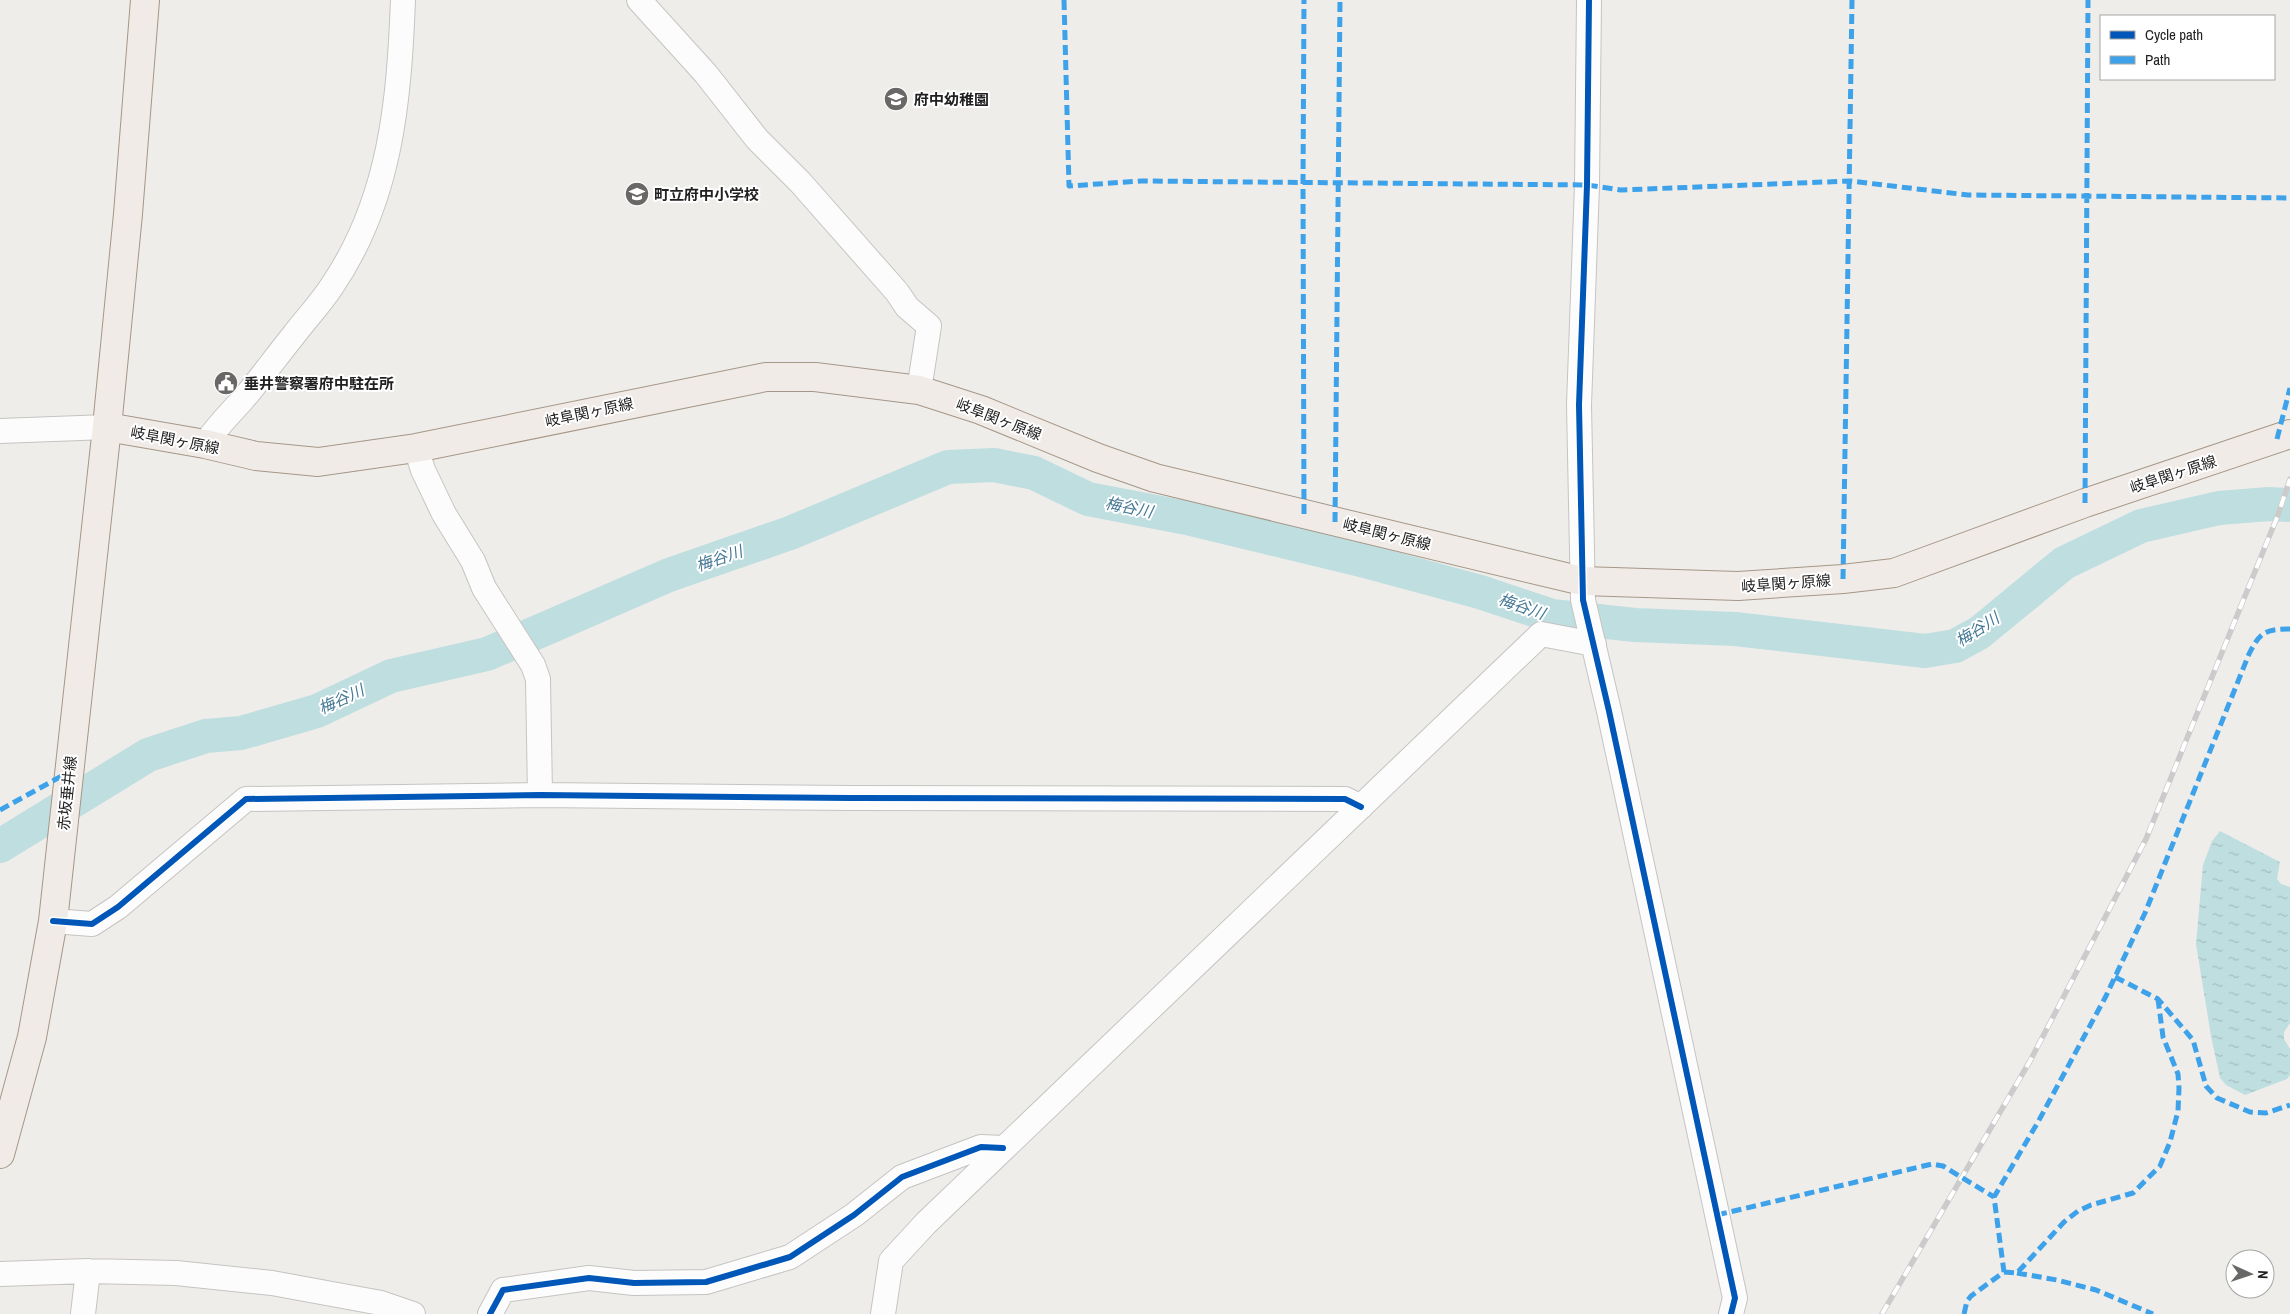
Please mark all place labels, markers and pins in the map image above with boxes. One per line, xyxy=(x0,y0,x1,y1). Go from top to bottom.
school or university icon: 府中幼稚園 xyxy=(883,86,909,112)
place label: 府中幼稚園 xyxy=(914,89,989,110)
school or university icon: 町立府中小学校 xyxy=(624,181,650,207)
place label: 町立府中小学校 xyxy=(654,184,759,205)
public building icon: 垂井警察署府中駐在所 xyxy=(213,370,239,396)
place label: 垂井警察署府中駐在所 xyxy=(244,373,394,394)

